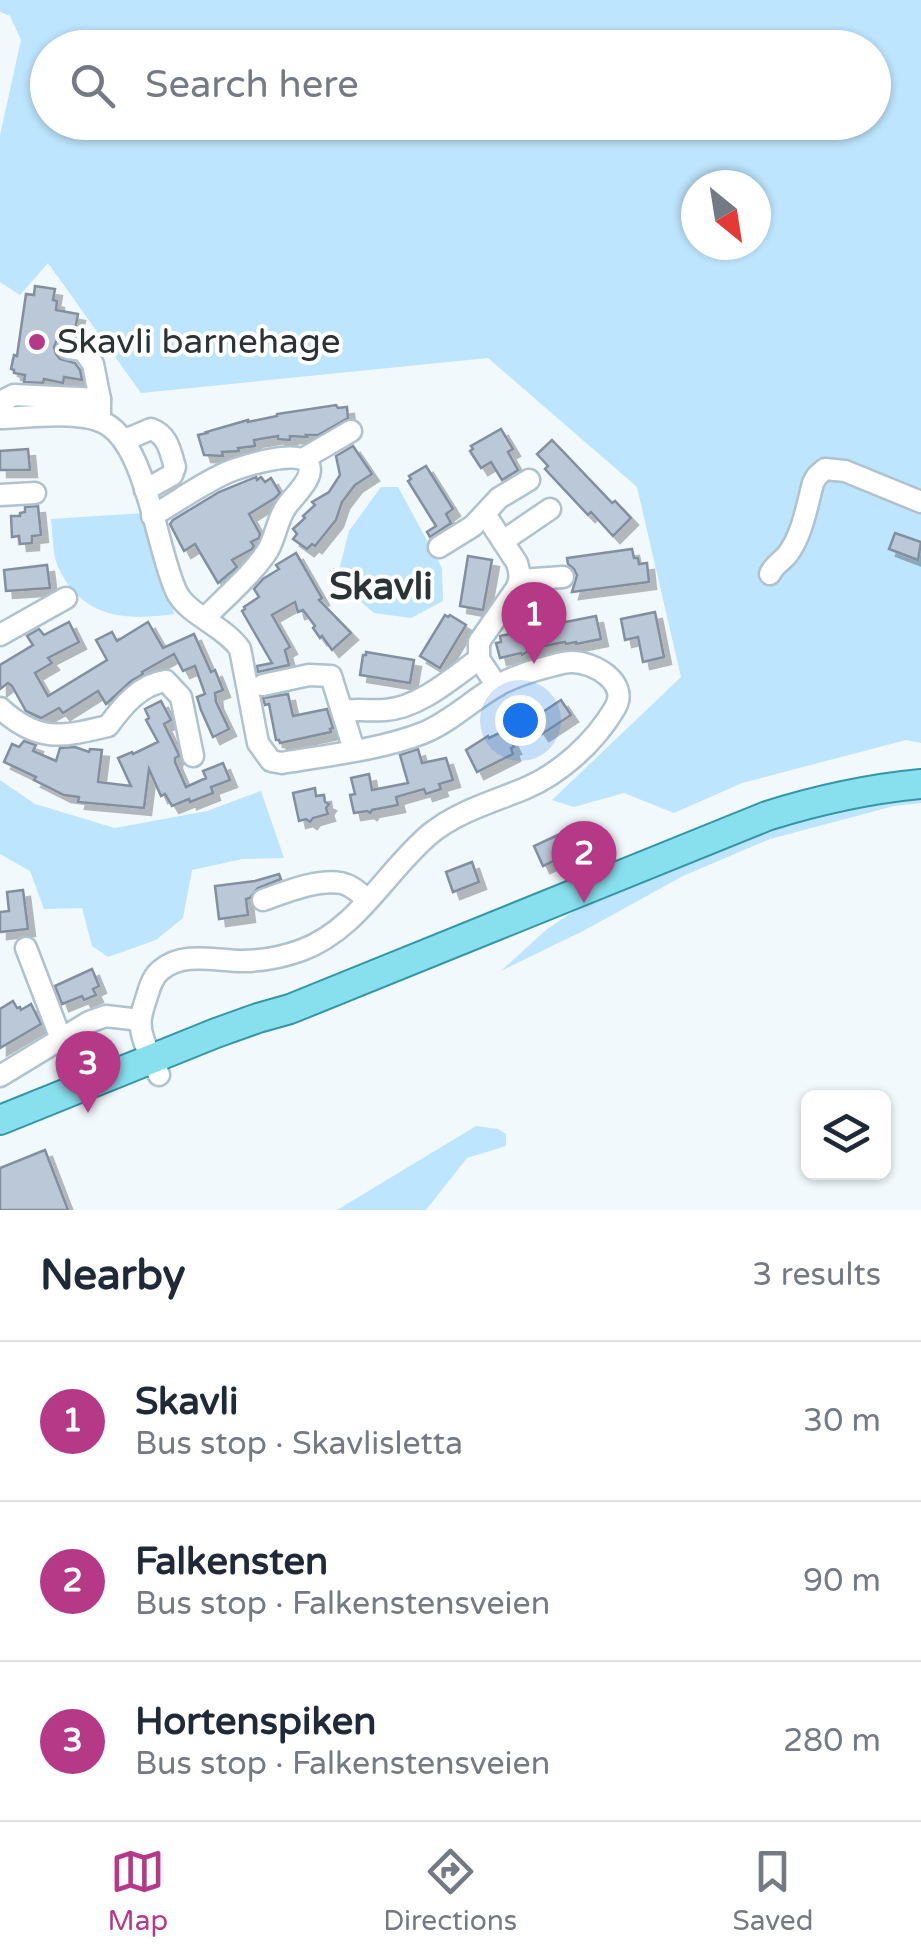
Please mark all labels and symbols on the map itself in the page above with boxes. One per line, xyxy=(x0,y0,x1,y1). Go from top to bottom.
north arrow xyxy=(681,170,771,260)
place label: Skavli barnehage xyxy=(57,321,341,363)
marker: Skavli barnehage xyxy=(26,331,48,353)
district label: Skavli xyxy=(329,564,433,610)
pin: 1 xyxy=(502,582,566,664)
your location xyxy=(495,695,546,746)
pin: 2 xyxy=(552,820,616,903)
pin: 3 xyxy=(56,1030,120,1113)

